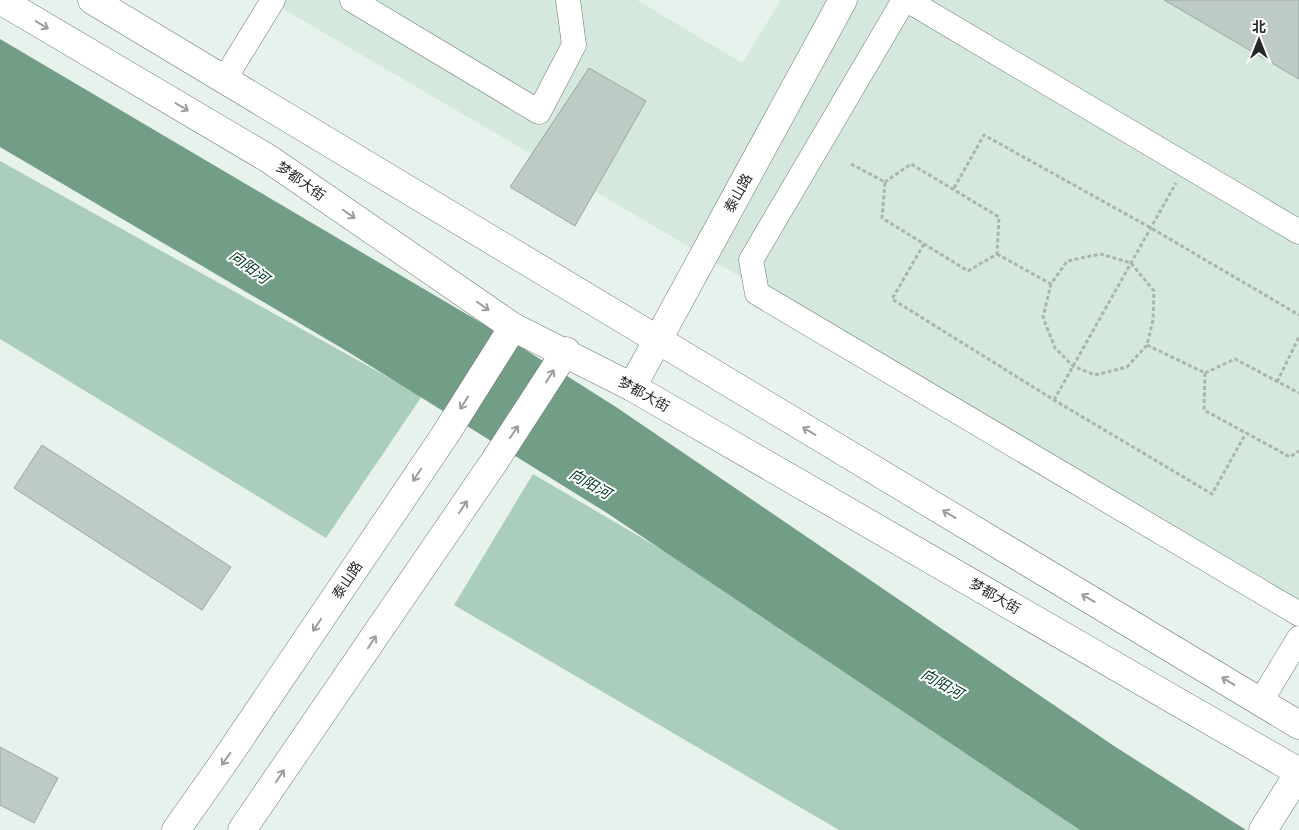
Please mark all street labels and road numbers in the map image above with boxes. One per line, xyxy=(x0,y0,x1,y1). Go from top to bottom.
street label: 梦都大街 xyxy=(273,158,329,204)
street label: 泰山路 xyxy=(721,171,756,216)
street label: 梦都大街 xyxy=(615,373,672,415)
street label: 泰山路 xyxy=(329,558,366,602)
street label: 梦都大街 xyxy=(966,575,1023,618)

